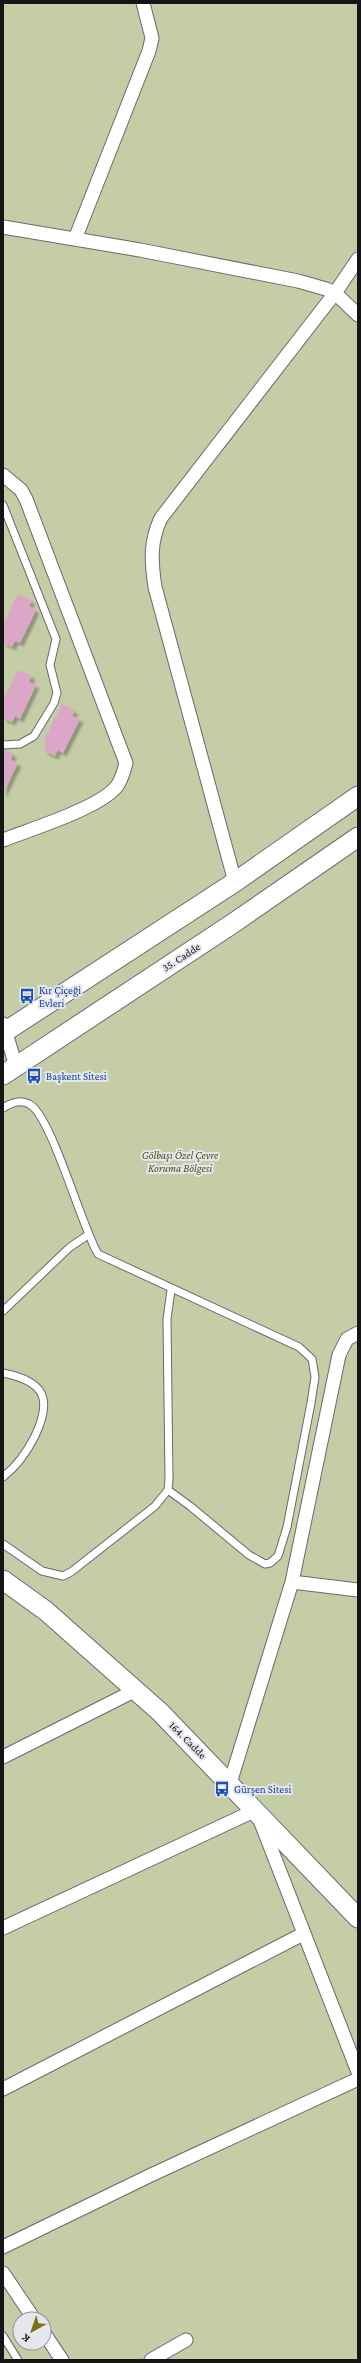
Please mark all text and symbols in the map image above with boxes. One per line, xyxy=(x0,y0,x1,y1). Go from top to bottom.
street label: 35. Cadde xyxy=(160,940,202,974)
place label: Kır Çiçeği Evleri xyxy=(39,984,81,1009)
bus stop icon: Kır Çiçeği Evleri xyxy=(18,987,36,1005)
bus stop icon: Başkent Sitesi xyxy=(25,1067,43,1085)
place label: Başkent Sitesi xyxy=(46,1070,107,1083)
park label: Gölbaşı Özel Çevre Koruma Bölgesi xyxy=(142,1149,219,1175)
street label: 164. Cadde xyxy=(167,1719,209,1761)
bus stop icon: Gürşen Sitesi xyxy=(213,1780,231,1798)
place label: Gürşen Sitesi xyxy=(234,1783,291,1796)
north arrow xyxy=(12,2311,52,2351)
text: K xyxy=(18,2331,32,2346)

